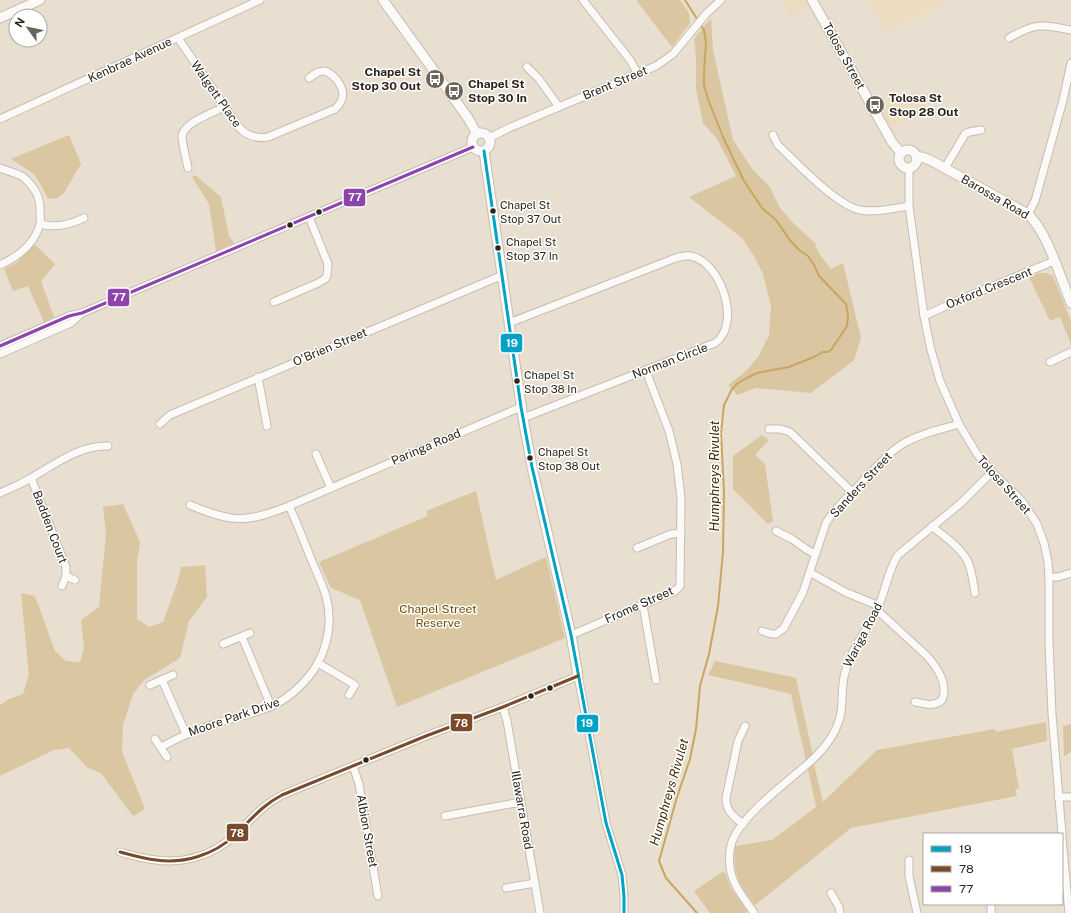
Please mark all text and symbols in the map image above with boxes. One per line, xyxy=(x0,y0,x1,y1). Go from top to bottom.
north arrow xyxy=(8,8,48,48)
text: N xyxy=(12,16,27,29)
street label: Tolosa Street xyxy=(820,20,868,92)
street label: Kenbrae Avenue xyxy=(86,34,174,86)
street label: Walgett Place xyxy=(188,58,244,130)
street label: Brent Street xyxy=(581,63,650,103)
place label: Chapel St Stop 30 Out xyxy=(352,65,421,93)
bus stop icon: Chapel St Stop 30 Out xyxy=(424,68,446,90)
place label: Chapel St Stop 30 In xyxy=(468,77,527,105)
bus stop icon: Chapel St Stop 30 In xyxy=(443,80,465,102)
place label: Tolosa St Stop 28 Out xyxy=(889,91,958,119)
bus stop icon: Tolosa St Stop 28 Out xyxy=(864,94,886,116)
street label: Barossa Road xyxy=(959,172,1031,222)
line badge: 77 xyxy=(343,188,366,207)
text: 77 xyxy=(348,191,362,203)
place label: Chapel St Stop 37 Out xyxy=(500,199,561,225)
marker: Chapel St Stop 37 Out xyxy=(488,206,498,216)
unlabelled marker xyxy=(314,207,324,217)
unlabelled marker xyxy=(285,220,295,230)
place label: Chapel St Stop 37 In xyxy=(506,236,558,262)
marker: Chapel St Stop 37 In xyxy=(493,243,503,253)
street label: Oxford Crescent xyxy=(944,264,1035,312)
line badge: 77 xyxy=(107,288,130,307)
text: 77 xyxy=(112,291,126,303)
street label: O'Brien Street xyxy=(291,325,369,369)
line badge: 19 xyxy=(500,333,523,353)
text: 19 xyxy=(506,337,518,349)
street label: Norman Circle xyxy=(630,340,710,382)
place label: Chapel St Stop 38 In xyxy=(524,369,577,395)
marker: Chapel St Stop 38 In xyxy=(512,376,522,386)
water label: Humphreys Rivulet xyxy=(707,420,722,531)
street label: Paringa Road xyxy=(389,426,463,468)
place label: Chapel St Stop 38 Out xyxy=(538,446,600,472)
street label: Sanders Street xyxy=(827,449,895,521)
marker: Chapel St Stop 38 Out xyxy=(525,453,535,463)
street label: Tolosa Street xyxy=(974,453,1034,517)
street label: Badden Court xyxy=(30,489,70,566)
street label: Frome Street xyxy=(603,584,676,626)
street label: Wariga Road xyxy=(841,600,885,670)
park label: Chapel Street Reserve xyxy=(399,602,477,630)
unlabelled marker xyxy=(545,683,555,693)
unlabelled marker xyxy=(526,691,536,701)
street label: Moore Park Drive xyxy=(187,695,282,739)
line badge: 78 xyxy=(450,713,473,732)
line badge: 19 xyxy=(576,714,599,733)
text: 78 xyxy=(454,717,468,729)
text: 19 xyxy=(581,717,593,729)
water label: Humphreys Rivulet xyxy=(647,737,692,847)
unlabelled marker xyxy=(361,755,371,765)
street label: Illawarra Road xyxy=(508,769,536,851)
street label: Albion Street xyxy=(354,793,380,869)
line badge: 78 xyxy=(226,823,249,842)
text: 78 xyxy=(230,827,244,839)
legend xyxy=(923,833,1063,905)
text: 19 xyxy=(959,842,971,856)
text: 78 xyxy=(959,862,974,876)
text: 77 xyxy=(959,882,974,896)

